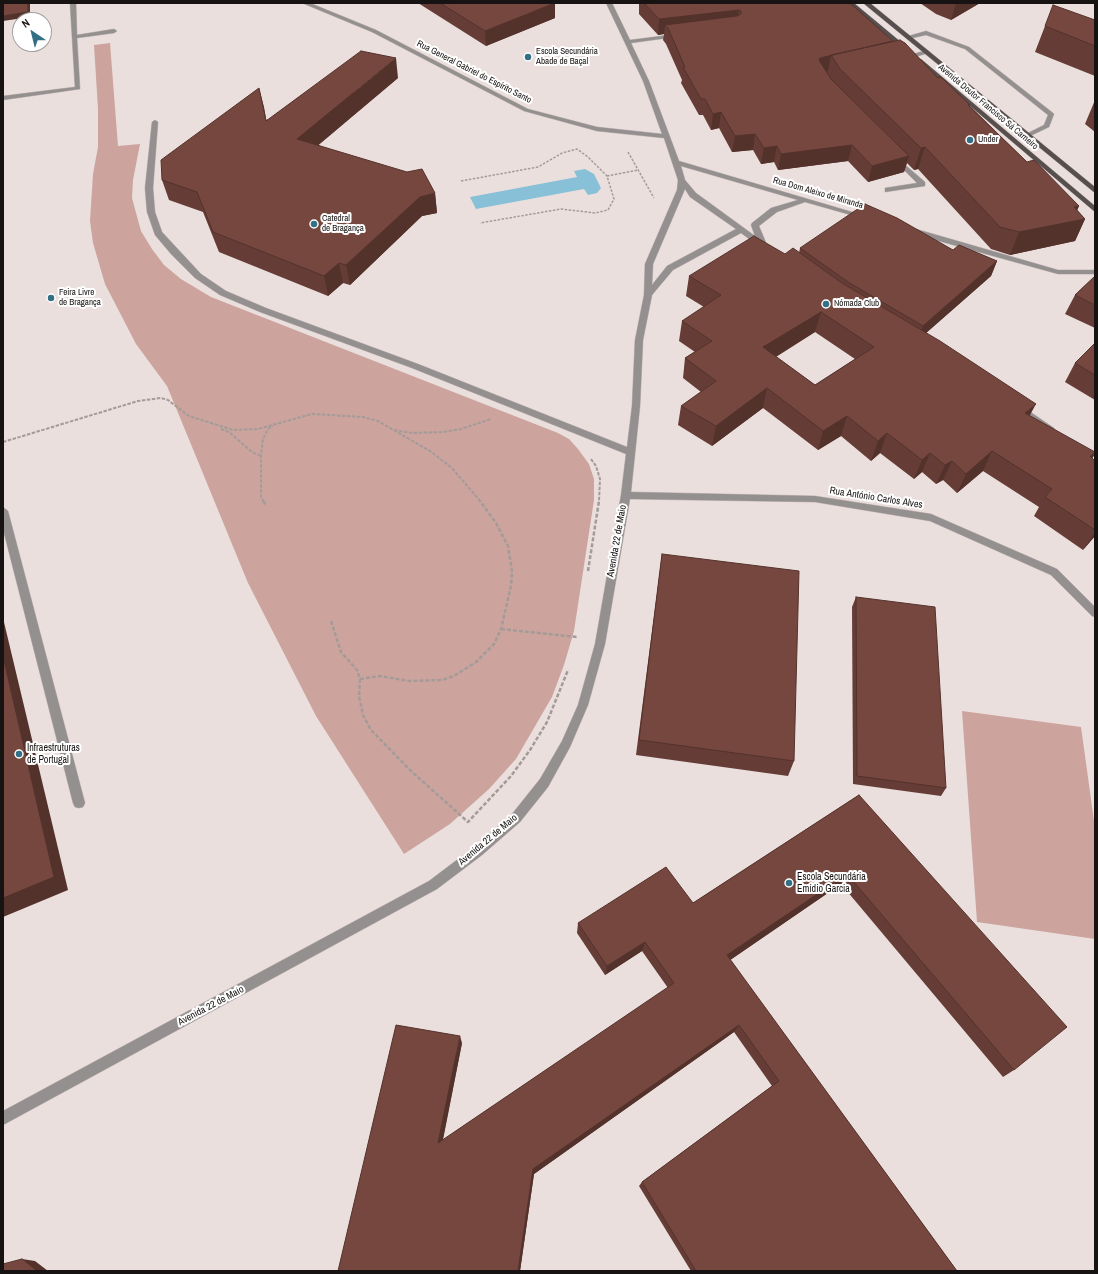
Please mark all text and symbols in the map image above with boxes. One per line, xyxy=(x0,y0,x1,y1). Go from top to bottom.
north arrow xyxy=(12,12,52,52)
text: N xyxy=(19,15,32,31)
street label: Rua General Gabriel do Espírito Santo xyxy=(415,38,533,106)
place label: Escola Secundária Abade de Baçal xyxy=(536,47,598,68)
marker: Escola Secundária Abade de Baçal xyxy=(523,52,533,62)
street label: Avenida Doutor Francisco Sá Carneiro xyxy=(936,62,1040,152)
marker: Under xyxy=(965,135,975,145)
place label: Under xyxy=(978,135,998,145)
street label: Rua Dom Aleixo de Miranda xyxy=(772,175,864,211)
place label: Catedral de Bragança xyxy=(322,214,364,235)
marker: Catedral de Bragança xyxy=(309,219,319,229)
place label: Feira Livre de Bragança xyxy=(59,288,101,309)
marker: Feira Livre de Bragança xyxy=(46,293,56,303)
marker: Nómada Club xyxy=(821,299,831,309)
place label: Nómada Club xyxy=(834,299,879,309)
street label: Rua António Carlos Alves xyxy=(829,485,923,511)
street label: Avenida 22 de Maio xyxy=(605,504,629,578)
place label: Infraestruturas de Portugal xyxy=(27,742,80,766)
marker: Infraestruturas de Portugal xyxy=(14,749,24,759)
street label: Avenida 22 de Maio xyxy=(456,812,520,868)
place label: Escola Secundária Emídio Garcia xyxy=(797,871,866,894)
marker: Escola Secundária Emídio Garcia xyxy=(784,878,794,888)
street label: Avenida 22 de Maio xyxy=(176,984,246,1028)

